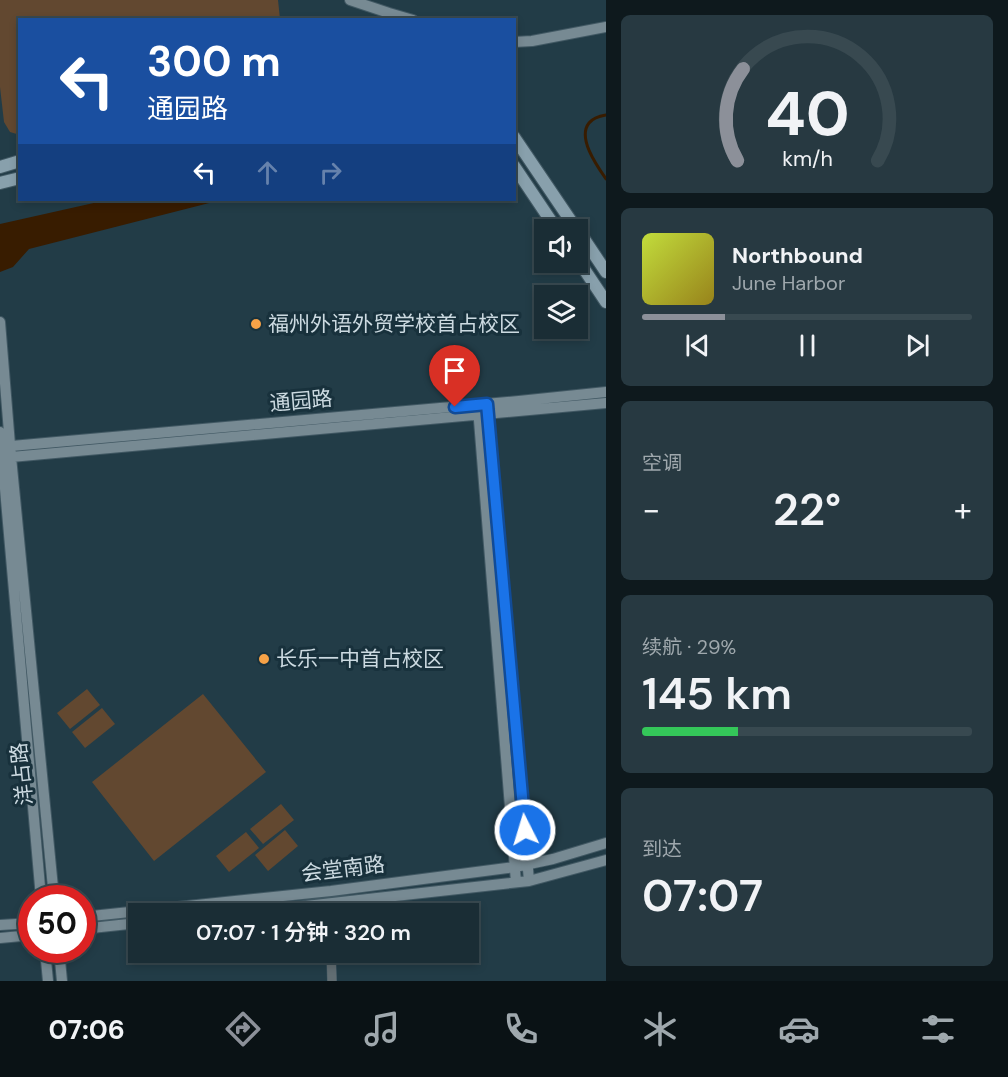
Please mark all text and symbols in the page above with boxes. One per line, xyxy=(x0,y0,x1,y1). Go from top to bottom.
text: 300 m xyxy=(147,34,281,89)
icon: left xyxy=(48,42,126,120)
text: 40 xyxy=(765,73,849,154)
text: 通园路 xyxy=(147,91,228,126)
text: km/h xyxy=(782,145,832,173)
icon: left xyxy=(188,156,221,189)
icon: ahead xyxy=(251,156,284,189)
icon: right xyxy=(314,156,347,189)
map controls xyxy=(534,219,588,339)
button: sound xyxy=(534,219,588,273)
text: Northbound xyxy=(732,241,863,270)
text: June Harbor xyxy=(732,270,845,296)
button: layers xyxy=(534,285,588,339)
place label: 福州外语外贸学校首占校区 xyxy=(268,310,520,338)
marker: 福州外语外贸学校首占校区 xyxy=(249,317,263,331)
icon: previous xyxy=(681,329,714,362)
icon: pause xyxy=(791,329,824,362)
icon: next xyxy=(901,329,934,362)
pin xyxy=(429,345,480,407)
icon: arrive xyxy=(438,354,471,387)
street label: 通园路 xyxy=(268,384,334,418)
text: 空调 xyxy=(642,450,682,476)
text: 22° xyxy=(773,480,841,539)
text: − xyxy=(642,488,660,531)
text: + xyxy=(954,488,972,531)
text: 续航 · 29% xyxy=(642,634,736,660)
place label: 长乐一中首占校区 xyxy=(276,645,444,673)
marker: 长乐一中首占校区 xyxy=(257,652,271,666)
text: 145 km xyxy=(642,664,792,723)
street label: 洋占路 xyxy=(5,741,39,807)
position arrow xyxy=(493,798,557,862)
text: 到达 xyxy=(642,836,682,862)
street label: 会堂南路 xyxy=(300,850,386,888)
text: 07:07 xyxy=(642,866,763,925)
speed limit sign: 50 xyxy=(18,885,96,963)
text: 07:07 · 1 分钟 · 320 m xyxy=(196,918,411,947)
icon: directions xyxy=(222,1008,264,1050)
icon: music xyxy=(361,1008,403,1050)
icon: phone xyxy=(500,1008,542,1050)
icon: climate xyxy=(639,1008,681,1050)
icon: car xyxy=(778,1008,820,1050)
icon: filters xyxy=(917,1008,959,1050)
text: 07:06 xyxy=(49,1012,125,1047)

